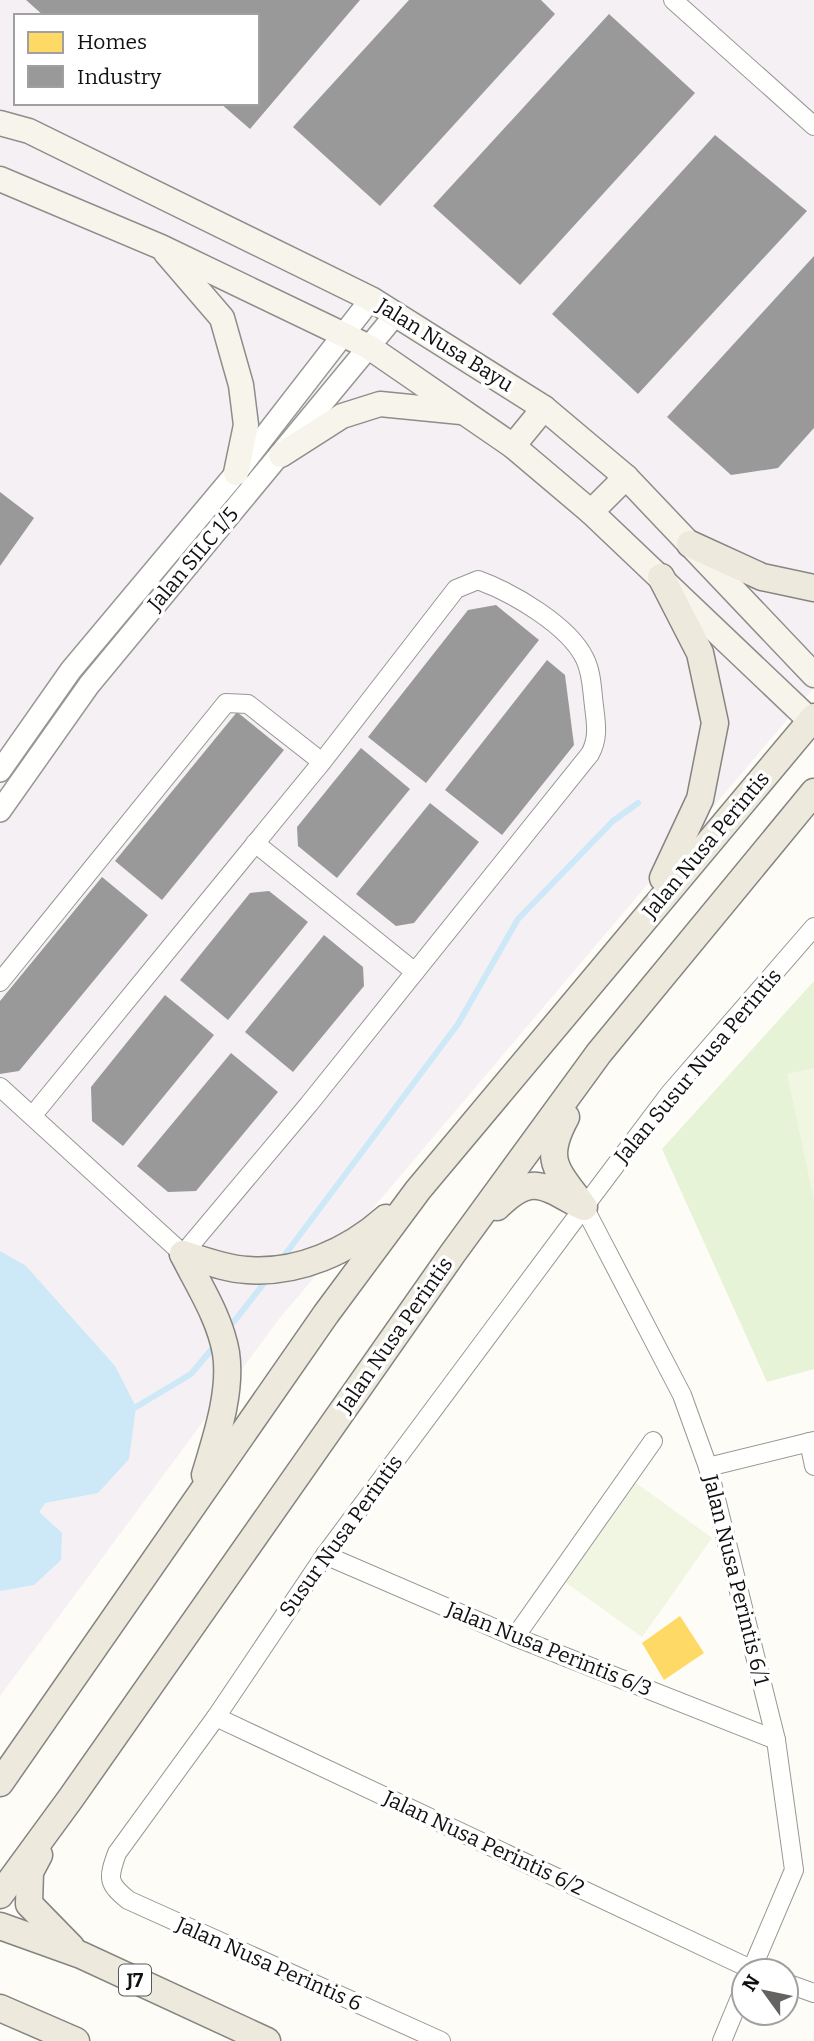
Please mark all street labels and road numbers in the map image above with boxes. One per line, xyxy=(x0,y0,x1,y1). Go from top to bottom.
street label: Jalan Nusa Bayu xyxy=(371,292,518,397)
street label: Jalan SILC 1/5 xyxy=(141,502,244,617)
street label: Jalan Nusa Perintis xyxy=(636,766,775,925)
street label: Jalan Susur Nusa Perintis xyxy=(608,963,787,1169)
street label: Jalan Nusa Perintis xyxy=(331,1252,458,1419)
street label: Susur Nusa Perintis xyxy=(274,1450,408,1622)
street label: Jalan Nusa Perintis 6/1 xyxy=(697,1471,775,1688)
street label: Jalan Nusa Perintis 6/3 xyxy=(442,1595,656,1702)
street label: Jalan Nusa Perintis 6/2 xyxy=(378,1785,589,1901)
street label: Jalan Nusa Perintis 6 xyxy=(171,1911,366,2017)
road number: J7 xyxy=(119,1964,151,1996)

